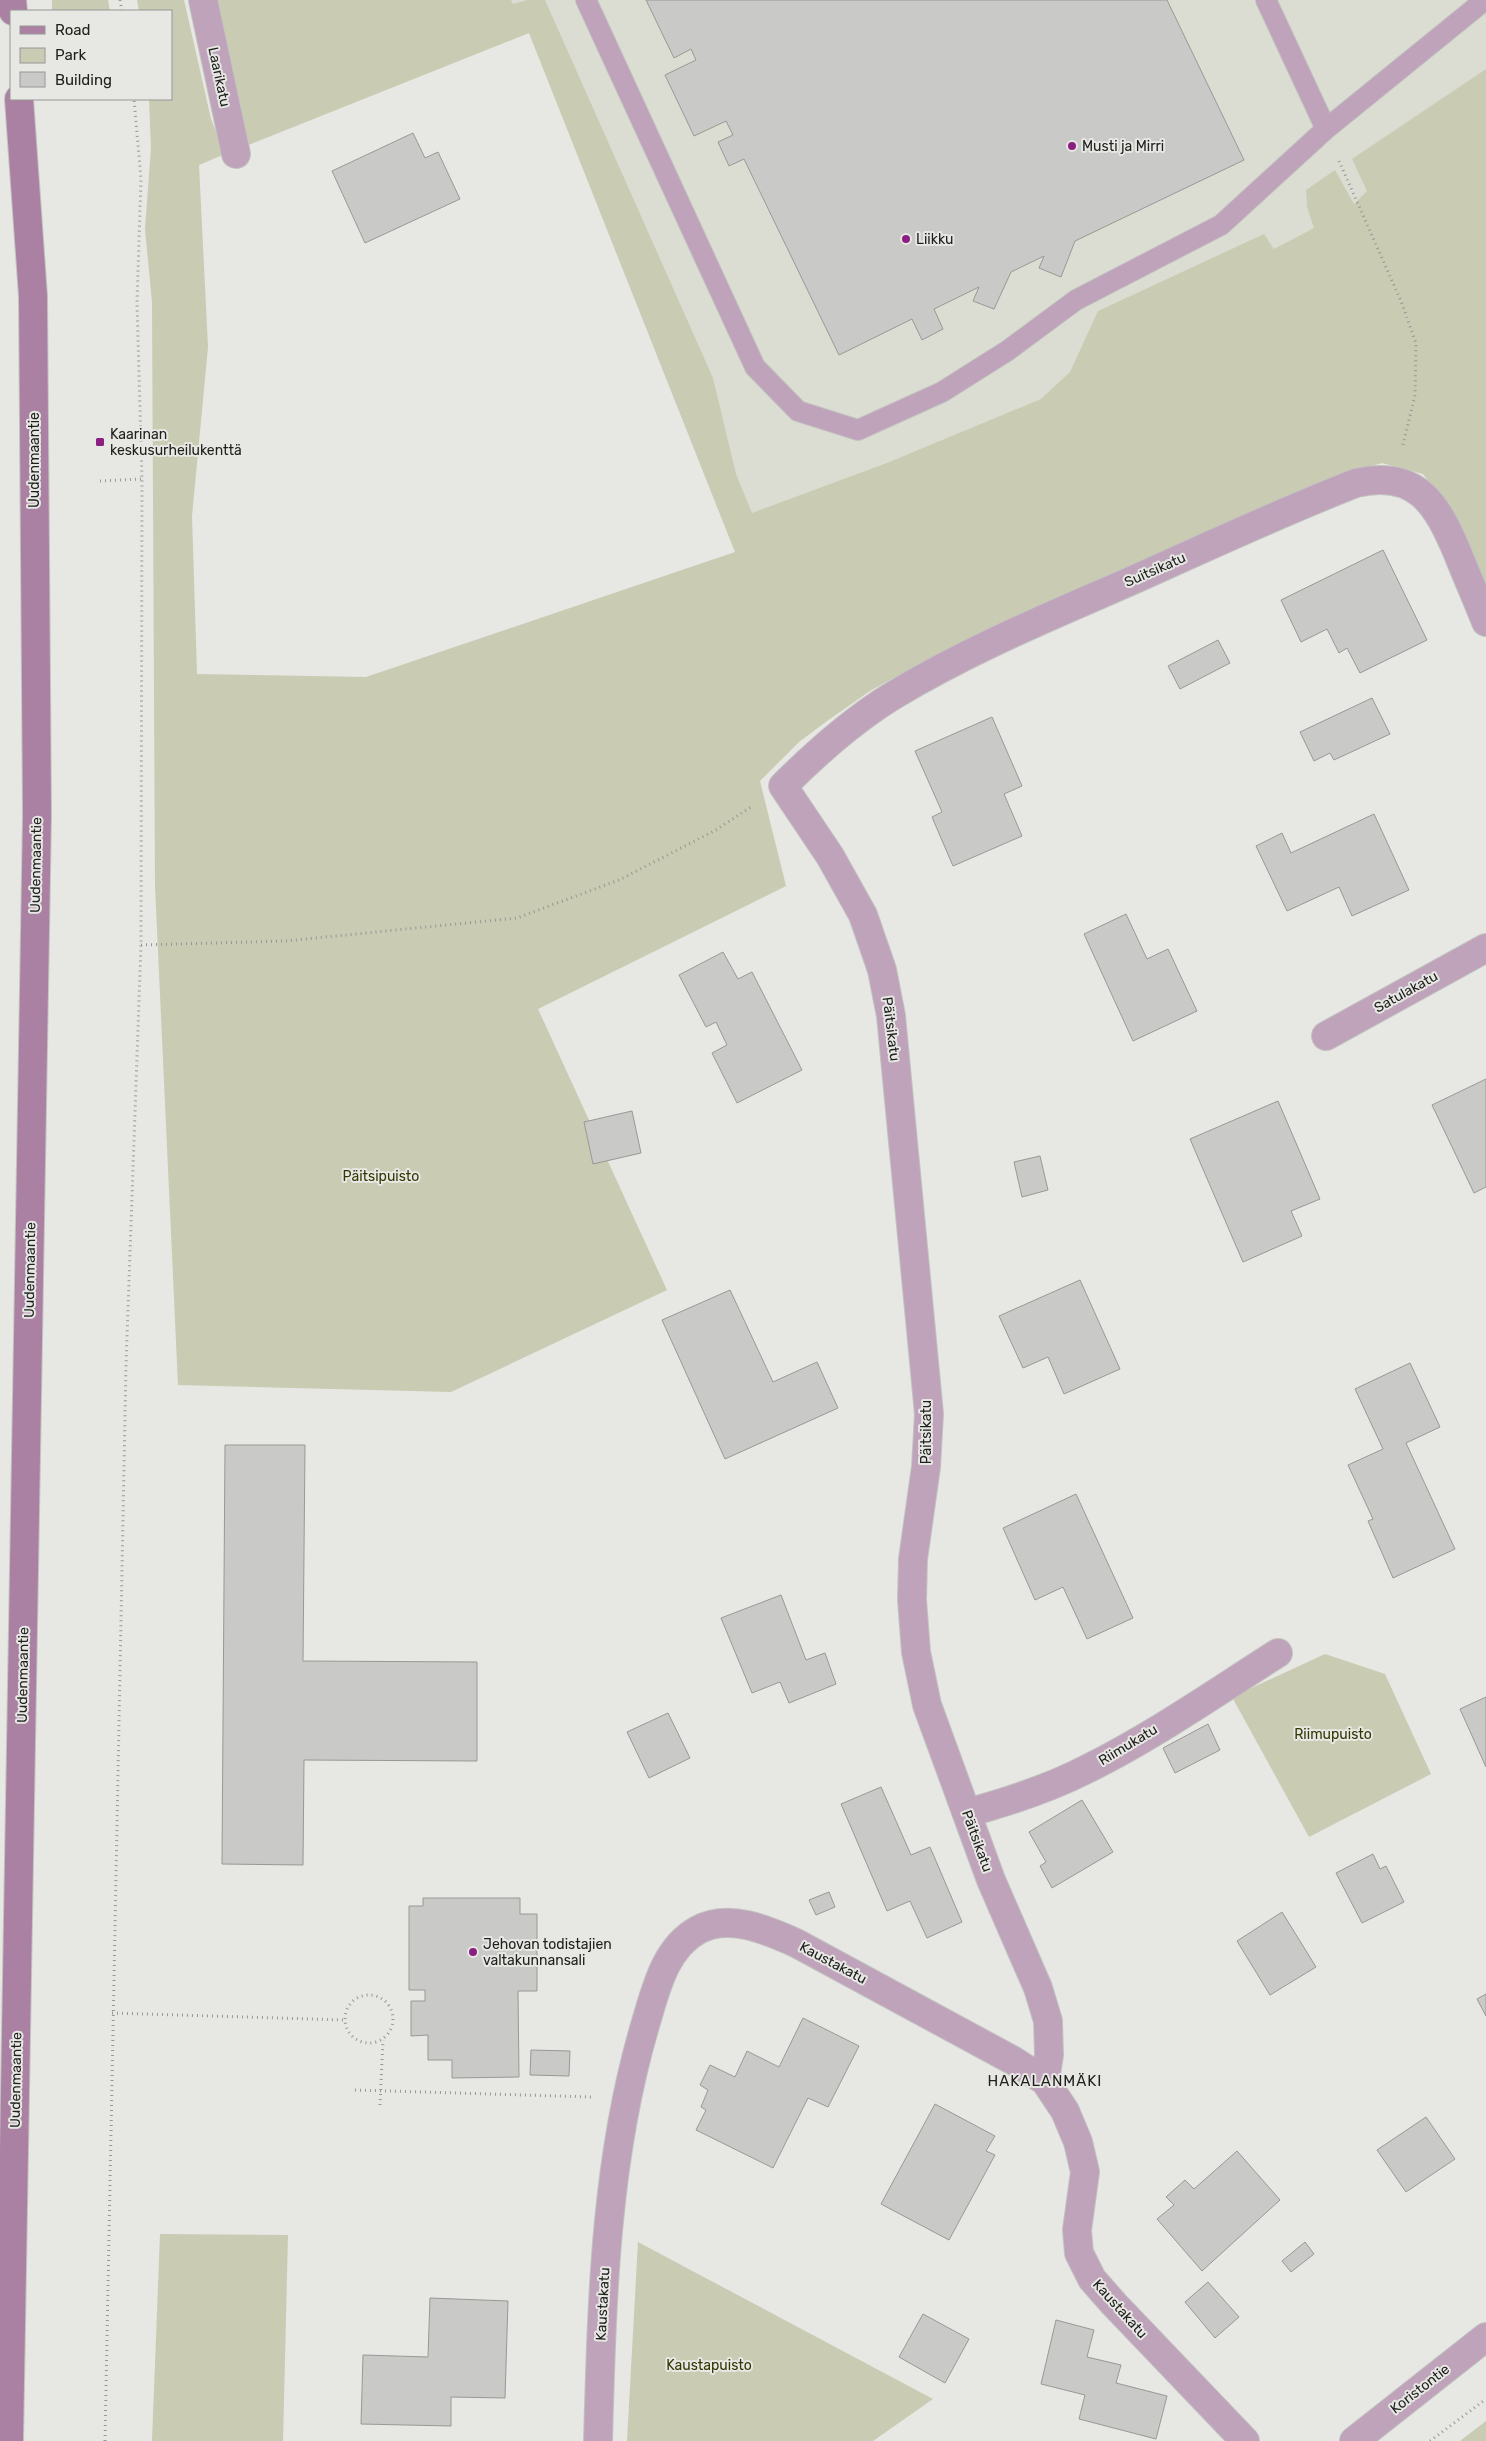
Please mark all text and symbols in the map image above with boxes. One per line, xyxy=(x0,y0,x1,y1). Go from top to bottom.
legend xyxy=(10,10,172,100)
text: Road xyxy=(55,21,91,39)
text: Park xyxy=(55,46,86,64)
street label: Laarikatu xyxy=(204,46,234,108)
text: Building xyxy=(55,71,112,89)
place label: Musti ja Mirri xyxy=(1082,138,1164,155)
marker: Musti ja Mirri xyxy=(1066,140,1078,152)
place label: Liikku xyxy=(916,231,954,248)
marker: Liikku xyxy=(900,233,912,245)
street label: Uudenmaantie xyxy=(26,412,43,508)
place label: Kaarinan keskusurheilukenttä xyxy=(110,426,242,459)
marker: Kaarinan keskusurheilukenttä xyxy=(94,436,106,448)
street label: Suitsikatu xyxy=(1122,549,1188,591)
street label: Uudenmaantie xyxy=(27,817,45,913)
street label: Satulakatu xyxy=(1371,968,1441,1016)
street label: Päitsikatu xyxy=(879,996,903,1062)
park label: Päitsipuisto xyxy=(343,1168,419,1185)
street label: Uudenmaantie xyxy=(21,1222,39,1318)
street label: Päitsikatu xyxy=(918,1400,935,1464)
street label: Uudenmaantie xyxy=(14,1627,32,1723)
street label: Riimukatu xyxy=(1096,1721,1160,1769)
park label: Riimupuisto xyxy=(1294,1726,1372,1743)
street label: Päitsikatu xyxy=(958,1808,996,1874)
place label: Jehovan todistajien valtakunnansali xyxy=(483,1936,612,1969)
street label: Kaustakatu xyxy=(797,1938,869,1988)
marker: Jehovan todistajien valtakunnansali xyxy=(467,1946,479,1958)
street label: Uudenmaantie xyxy=(7,2032,25,2128)
district label: HAKALANMÄKI xyxy=(988,2072,1102,2090)
street label: Kaustakatu xyxy=(593,2267,613,2341)
street label: Kaustakatu xyxy=(1089,2276,1151,2342)
park label: Kaustapuisto xyxy=(666,2357,752,2374)
street label: Koristontie xyxy=(1387,2361,1453,2417)

